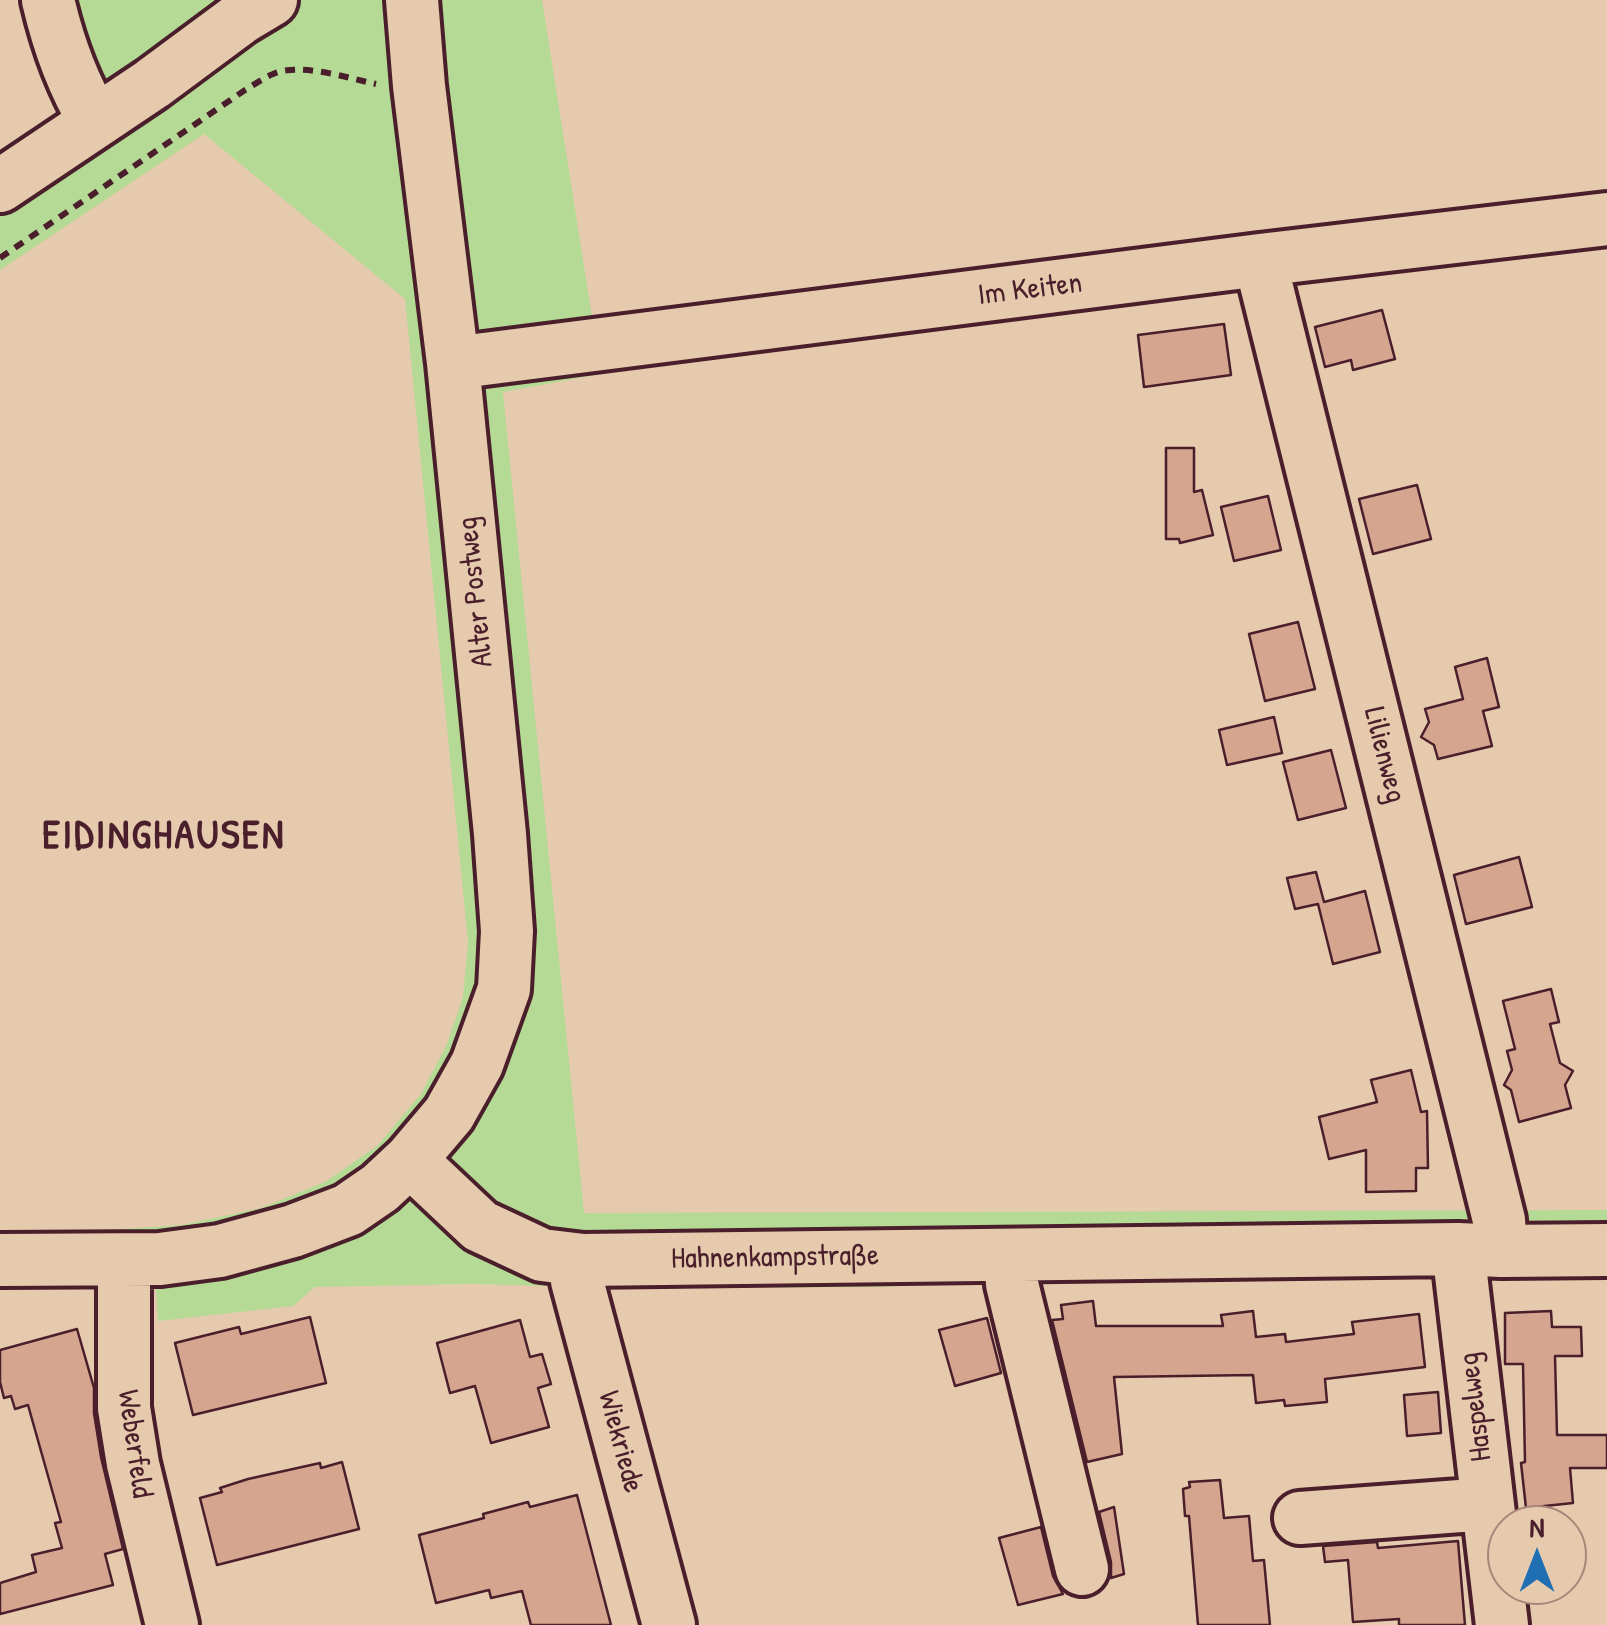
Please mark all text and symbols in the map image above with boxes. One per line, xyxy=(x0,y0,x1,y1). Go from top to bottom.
street label: Im Keiten xyxy=(976,266,1084,314)
street label: Alter Postweg xyxy=(450,515,502,669)
street label: Lilienweg xyxy=(1355,703,1413,807)
district label: EIDINGHAUSEN xyxy=(42,813,286,861)
street label: Hahnenkampstraße xyxy=(671,1238,879,1278)
street label: Haspelweg xyxy=(1451,1351,1501,1463)
street label: Wiekriede xyxy=(589,1387,651,1497)
street label: Weberfeld xyxy=(109,1388,159,1500)
north arrow xyxy=(1487,1505,1587,1605)
text: N xyxy=(1530,1508,1544,1546)

